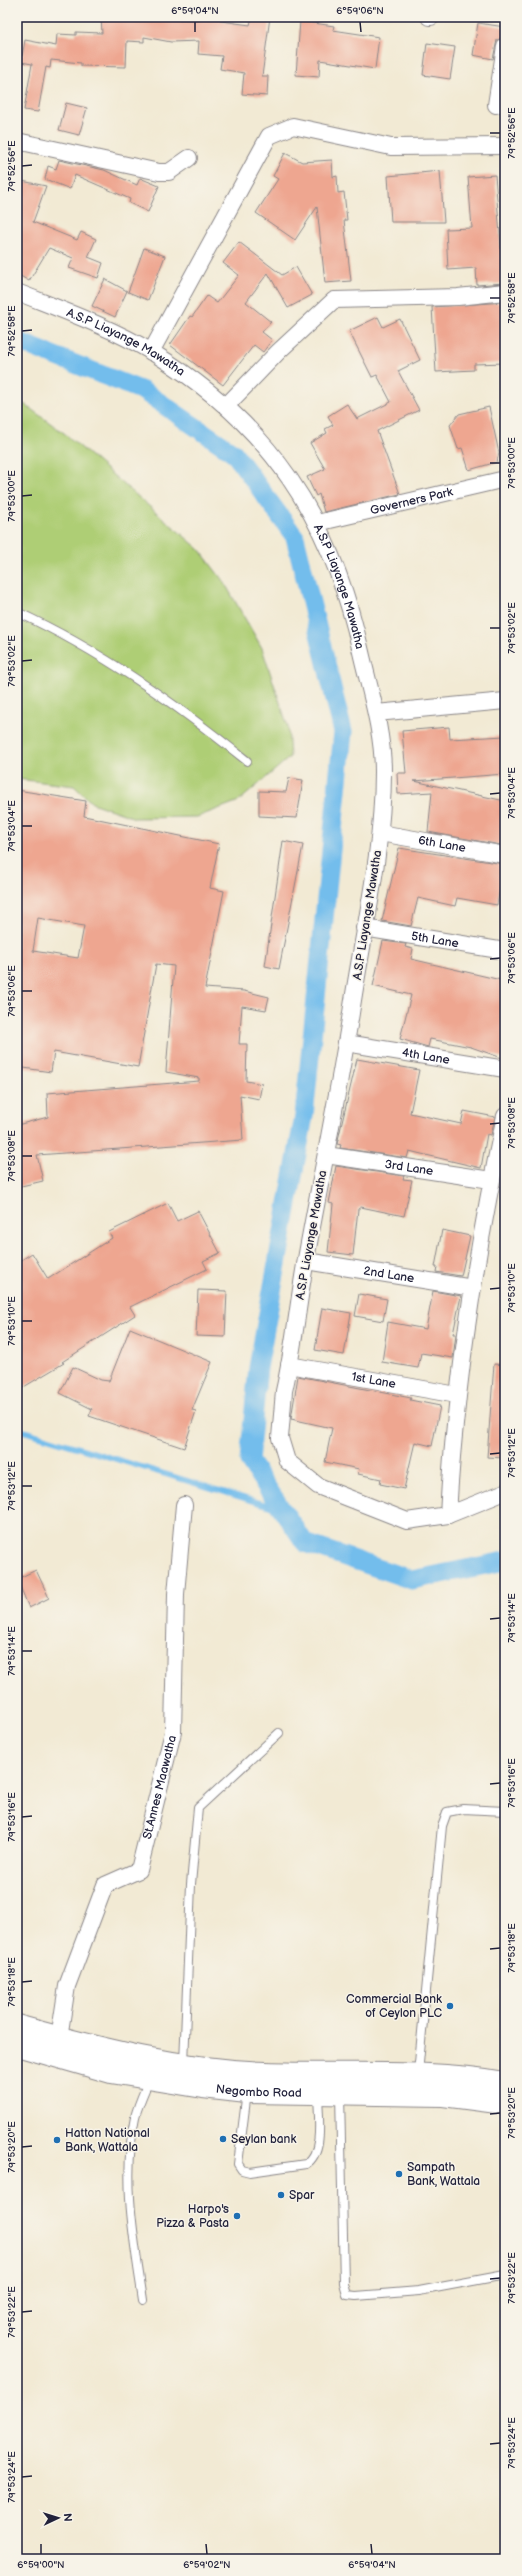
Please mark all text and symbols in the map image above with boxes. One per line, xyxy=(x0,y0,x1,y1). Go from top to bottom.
text: 6°59'04"N xyxy=(171,5,219,17)
text: 6°59'06"N xyxy=(336,5,384,17)
text: 79°52'56"E xyxy=(506,107,518,159)
text: 79°52'56"E xyxy=(6,140,18,192)
text: 79°52'58"E xyxy=(506,272,518,324)
text: 79°52'58"E xyxy=(6,305,18,357)
street label: A.S.P Liayange Mawatha xyxy=(64,305,188,379)
text: 79°53'00"E xyxy=(506,437,518,489)
text: 79°53'00"E xyxy=(6,470,18,522)
street label: Governers Park xyxy=(369,484,454,518)
street label: A.S.P Liayange Mawatha xyxy=(310,522,367,651)
text: 79°53'02"E xyxy=(506,602,518,654)
text: 79°53'02"E xyxy=(6,635,18,687)
text: 79°53'04"E xyxy=(506,767,518,819)
text: 79°53'04"E xyxy=(6,800,18,852)
street label: 6th Lane xyxy=(417,833,467,856)
street label: A.S.P Liayange Mawatha xyxy=(350,849,385,981)
street label: 5th Lane xyxy=(410,929,460,951)
text: 79°53'06"E xyxy=(506,932,518,984)
text: 79°53'06"E xyxy=(6,965,18,1017)
street label: 4th Lane xyxy=(401,1045,451,1068)
text: 79°53'08"E xyxy=(506,1097,518,1149)
text: 79°53'08"E xyxy=(6,1130,18,1182)
street label: 3rd Lane xyxy=(384,1157,434,1179)
street label: A.S.P Liayange Mawatha xyxy=(293,1169,330,1301)
street label: 2nd Lane xyxy=(362,1263,415,1286)
text: 79°53'10"E xyxy=(506,1263,518,1313)
text: 79°53'10"E xyxy=(6,1296,18,1346)
street label: 1st Lane xyxy=(350,1369,397,1392)
text: 79°53'12"E xyxy=(506,1428,518,1478)
text: 79°53'12"E xyxy=(6,1461,18,1511)
text: 79°53'14"E xyxy=(506,1593,518,1643)
text: 79°53'14"E xyxy=(6,1626,18,1676)
street label: St.Annes Maawatha xyxy=(140,1734,180,1841)
text: 79°53'16"E xyxy=(506,1758,518,1808)
text: 79°53'16"E xyxy=(6,1792,18,1842)
text: 79°53'18"E xyxy=(506,1923,518,1973)
text: 79°53'18"E xyxy=(6,1957,18,2007)
place label: Commercial Bank of Ceylon PLC xyxy=(346,1992,442,2021)
marker: Commercial Bank of Ceylon PLC xyxy=(445,2001,455,2011)
street label: Negombo Road xyxy=(215,2082,302,2101)
text: 79°53'20"E xyxy=(506,2087,518,2139)
text: 79°53'20"E xyxy=(6,2121,18,2173)
place label: Hatton National Bank, Wattala xyxy=(65,2126,150,2155)
place label: Seylan bank xyxy=(231,2132,296,2147)
marker: Seylan bank xyxy=(218,2134,228,2144)
marker: Hatton National Bank, Wattala xyxy=(52,2135,62,2145)
place label: Sampath Bank, Wattala xyxy=(407,2160,480,2189)
marker: Sampath Bank, Wattala xyxy=(394,2169,404,2179)
place label: Spar xyxy=(289,2188,315,2203)
marker: Spar xyxy=(276,2190,286,2200)
place label: Harpo's Pizza & Pasta xyxy=(156,2202,229,2231)
marker: Harpo's Pizza & Pasta xyxy=(232,2211,242,2221)
text: 79°53'22"E xyxy=(506,2252,518,2304)
text: 79°53'22"E xyxy=(6,2286,18,2338)
text: 79°53'24"E xyxy=(506,2417,518,2469)
text: 79°53'24"E xyxy=(6,2451,18,2503)
north arrow xyxy=(38,2498,78,2538)
text: N xyxy=(61,2513,74,2522)
text: 6°59'00"N xyxy=(17,2559,65,2571)
text: 6°59'02"N xyxy=(183,2559,231,2571)
text: 6°59'04"N xyxy=(348,2559,396,2571)

